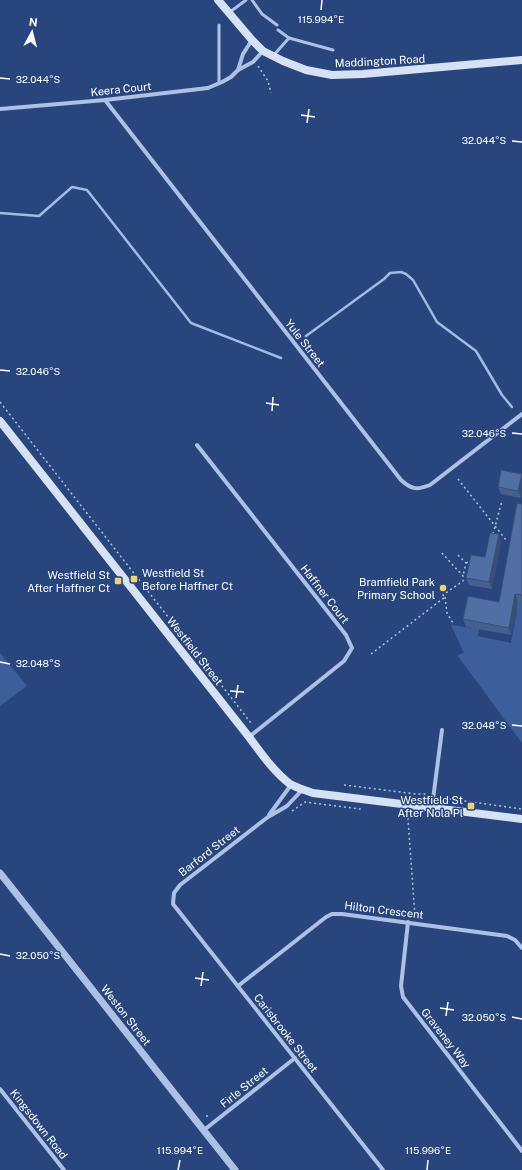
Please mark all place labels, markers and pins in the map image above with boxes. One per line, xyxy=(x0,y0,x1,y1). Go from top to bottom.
place label: Westfield St Before Haffner Ct xyxy=(142,567,233,592)
place label: Westfield St After Haffner Ct xyxy=(27,569,110,594)
marker: Westfield St Before Haffner Ct xyxy=(129,574,139,584)
marker: Westfield St After Haffner Ct xyxy=(113,576,123,586)
place label: Bramfield Park Primary School xyxy=(357,576,435,601)
marker: Bramfield Park Primary School xyxy=(438,583,448,593)
place label: Westfield St After Nola Pl xyxy=(398,794,463,819)
marker: Westfield St After Nola Pl xyxy=(466,801,476,811)

